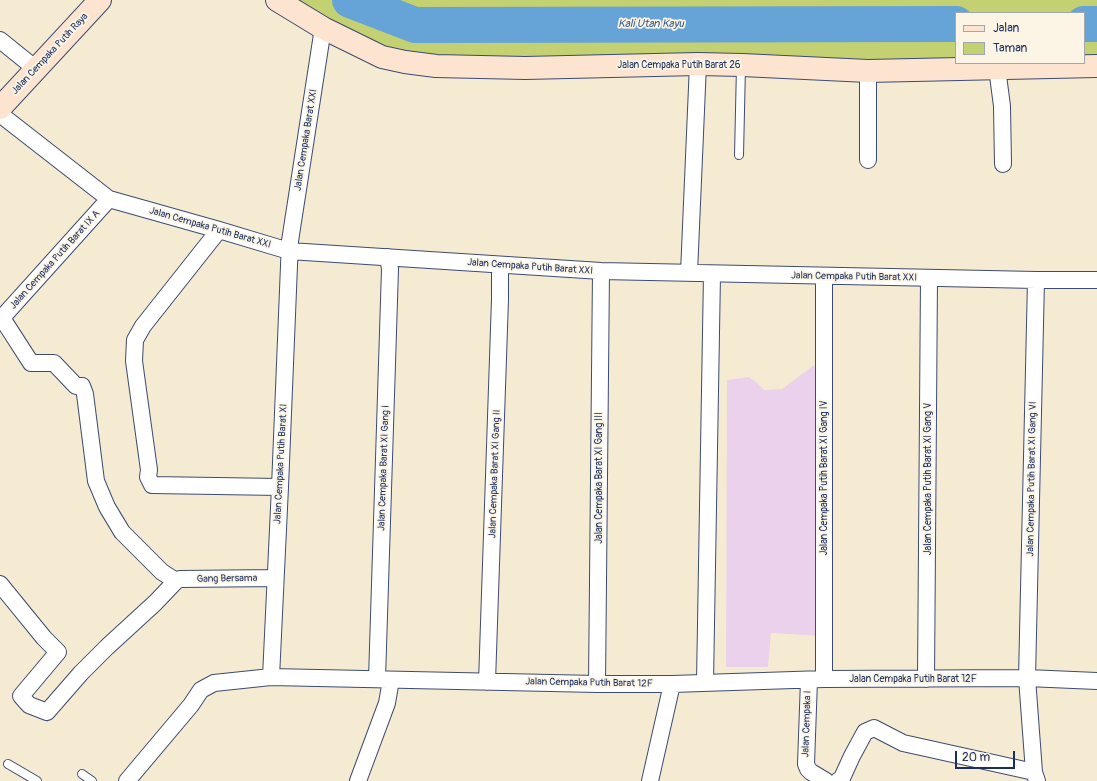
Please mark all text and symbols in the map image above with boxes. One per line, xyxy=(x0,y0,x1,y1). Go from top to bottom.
street label: Jalan Cempaka Putih Raya xyxy=(9,11,91,97)
legend xyxy=(955,12,1085,64)
water label: Kali Utan Kayu xyxy=(618,17,684,31)
text: Jalan xyxy=(993,21,1019,36)
text: Taman xyxy=(993,41,1027,56)
street label: Jalan Cempaka Putih Barat 26 xyxy=(617,59,741,71)
street label: Jalan Cempaka Barat XXI xyxy=(292,88,320,192)
street label: Jalan Cempaka Putih Barat XXI xyxy=(148,205,272,251)
street label: Jalan Cempaka Putih Barat IX A xyxy=(7,208,103,312)
street label: Jalan Cempaka Putih Barat XXI xyxy=(467,257,593,277)
street label: Jalan Cempaka Putih Barat XXI xyxy=(791,270,917,284)
street label: Jalan Cempaka Putih Barat XI Gang IV xyxy=(818,400,830,556)
street label: Jalan Cempaka Putih Barat XI Gang VI xyxy=(1025,401,1039,557)
street label: Jalan Cempaka Putih Barat XI Gang V xyxy=(922,403,934,555)
street label: Jalan Cempaka Putih Barat XI xyxy=(272,404,290,524)
street label: Jalan Cempaka Barat XI Gang I xyxy=(376,405,392,531)
street label: Jalan Cempaka Barat XI Gang II xyxy=(487,409,503,539)
street label: Jalan Cempaka Barat XI Gang III xyxy=(593,412,605,544)
street label: Gang Bersama xyxy=(197,572,257,586)
street label: Jalan Cempaka Putih Barat 12F xyxy=(849,673,977,685)
street label: Jalan Cempaka Putih Barat 12F xyxy=(525,676,653,690)
street label: Jalan Cempaka I xyxy=(800,690,814,758)
scale bar xyxy=(957,743,1017,769)
text: 20 m xyxy=(962,750,990,765)

